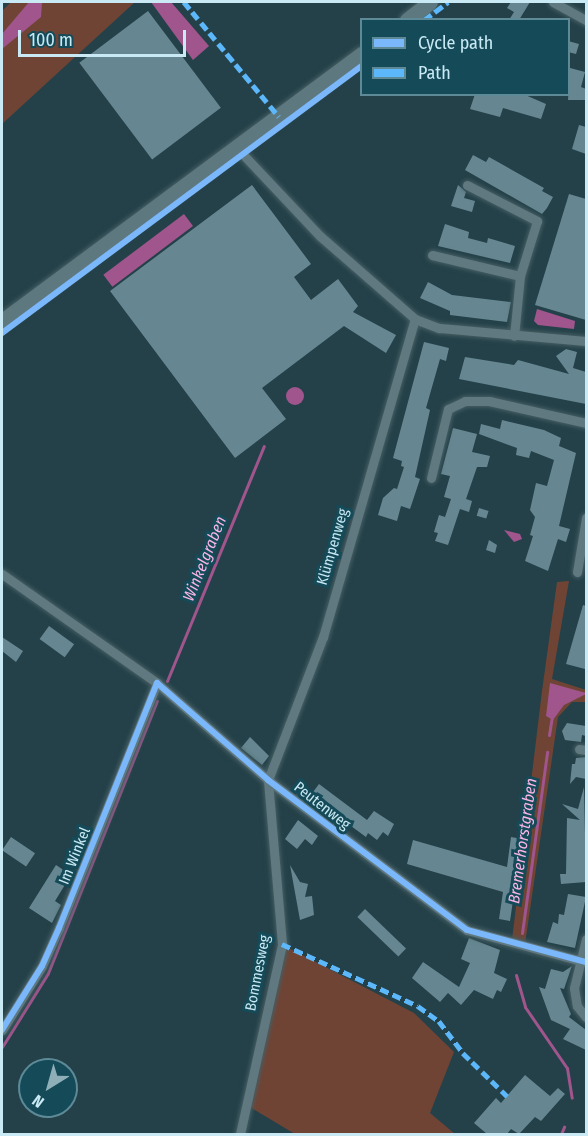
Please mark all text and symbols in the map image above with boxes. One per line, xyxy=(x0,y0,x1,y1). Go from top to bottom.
scale bar xyxy=(21,18,189,56)
legend xyxy=(360,18,570,96)
text: 100 m xyxy=(29,29,73,51)
text: Cycle path xyxy=(418,32,493,54)
text: Path xyxy=(418,62,451,84)
street label: Klümpenweg xyxy=(313,507,353,587)
water label: Winkelgraben xyxy=(179,514,231,604)
water label: Bremerhorstgraben xyxy=(505,777,541,905)
street label: Peutenweg xyxy=(290,778,354,834)
street label: Im Winkel xyxy=(55,825,95,887)
street label: Bommesweg xyxy=(242,933,274,1013)
north arrow xyxy=(18,1058,78,1118)
text: N xyxy=(29,1091,48,1112)

